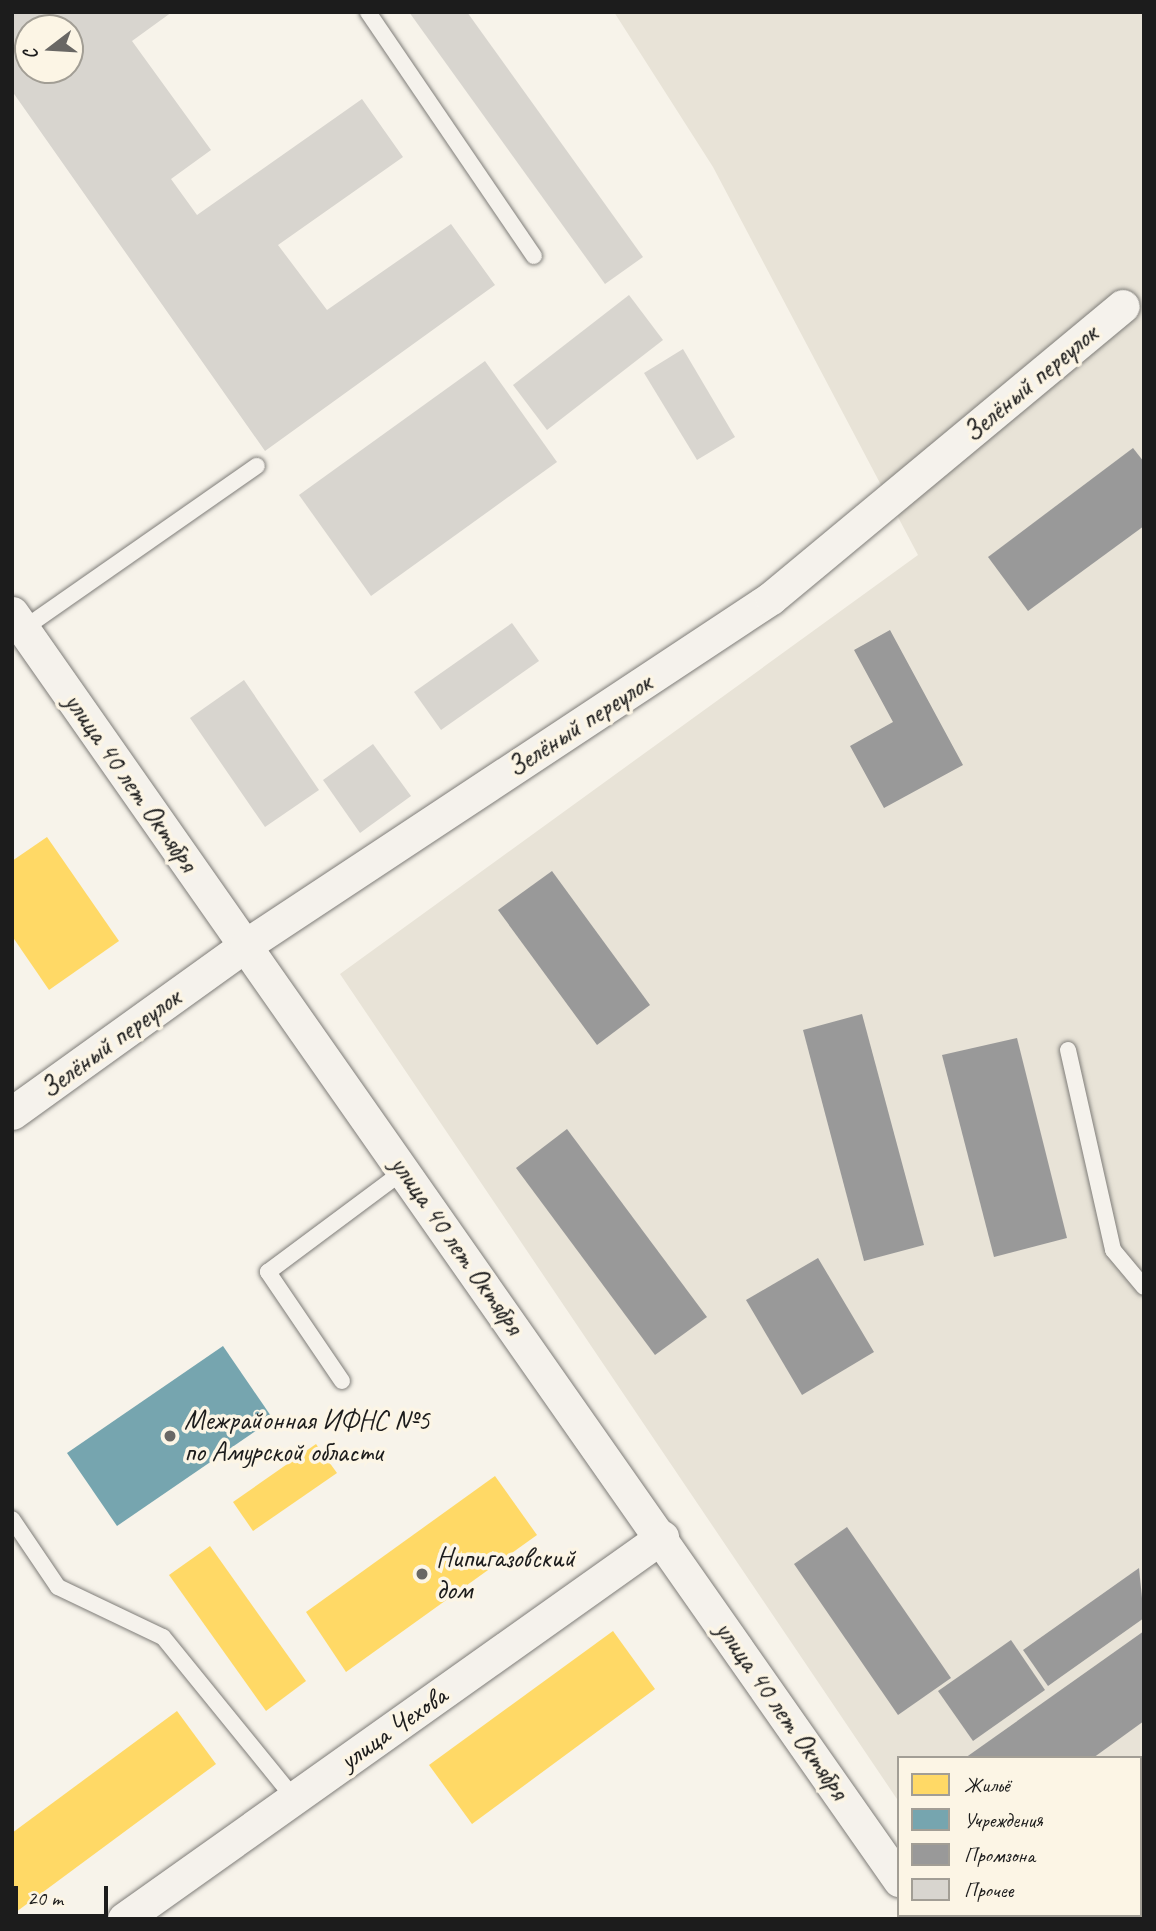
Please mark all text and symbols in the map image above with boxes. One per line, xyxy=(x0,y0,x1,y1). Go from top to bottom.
north arrow xyxy=(14,14,84,84)
text: С xyxy=(18,47,44,63)
street label: Зелёный переулок xyxy=(956,317,1104,449)
street label: Зелёный переулок xyxy=(500,666,658,784)
street label: улица 40 лет Октября xyxy=(56,685,206,879)
street label: Зелёный переулок xyxy=(33,981,187,1105)
street label: улица 40 лет Октября xyxy=(382,1148,532,1342)
place label: Межрайонная ИФНС №5 по Амурской области xyxy=(184,1403,430,1469)
marker: Межрайонная ИФНС №5 по Амурской области xyxy=(162,1428,178,1444)
place label: Нипигазовский дом xyxy=(436,1541,575,1607)
marker: Нипигазовский дом xyxy=(414,1566,430,1582)
street label: улица 40 лет Октября xyxy=(707,1613,857,1807)
street label: улица Чехова xyxy=(333,1679,453,1777)
legend xyxy=(897,1756,1142,1917)
text: Жильё xyxy=(964,1772,1010,1798)
text: Учреждения xyxy=(964,1807,1043,1833)
text: Промзона xyxy=(964,1842,1035,1868)
scale bar xyxy=(18,1871,112,1915)
text: Прочее xyxy=(964,1877,1013,1903)
text: 20 m xyxy=(27,1885,63,1911)

